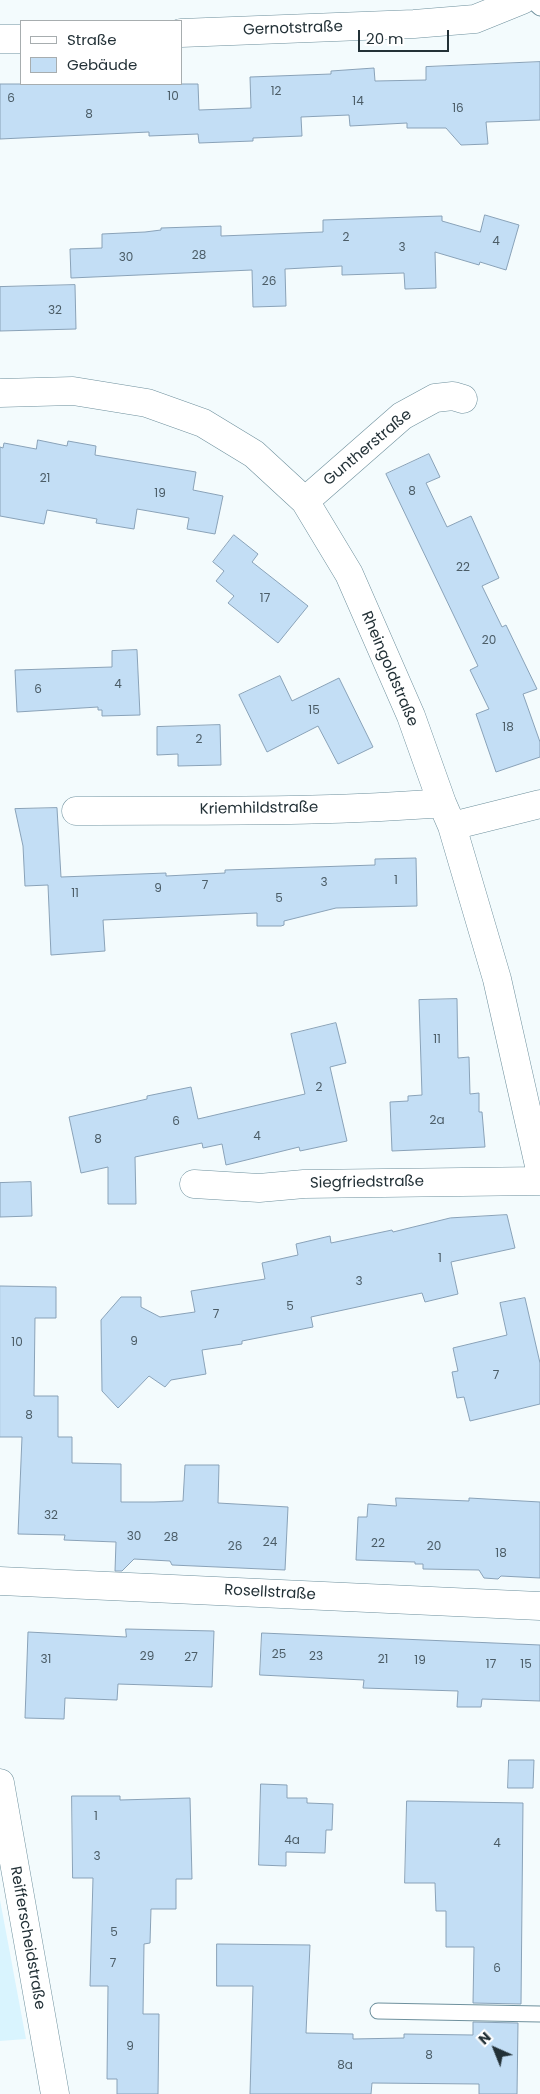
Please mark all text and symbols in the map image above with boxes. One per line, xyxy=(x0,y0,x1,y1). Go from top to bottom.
street label: Gernotstraße xyxy=(243,18,343,40)
legend xyxy=(20,20,182,85)
scale bar xyxy=(360,20,451,52)
text: 20 m xyxy=(366,28,404,49)
text: Straße xyxy=(67,29,117,50)
text: Gebäude xyxy=(67,54,137,75)
house number: 12 xyxy=(271,85,281,99)
house number: 10 xyxy=(167,90,179,104)
house number: 6 xyxy=(7,92,15,106)
house number: 14 xyxy=(352,95,364,109)
house number: 16 xyxy=(452,102,464,116)
house number: 8 xyxy=(85,108,93,122)
house number: 2 xyxy=(343,231,349,245)
house number: 4 xyxy=(492,235,500,249)
house number: 3 xyxy=(398,241,406,255)
house number: 28 xyxy=(192,249,206,263)
house number: 30 xyxy=(119,251,133,265)
house number: 26 xyxy=(262,275,276,289)
house number: 32 xyxy=(48,304,62,318)
street label: Guntherstraße xyxy=(320,406,416,490)
house number: 21 xyxy=(40,472,50,486)
house number: 8 xyxy=(408,485,416,499)
house number: 19 xyxy=(154,487,166,501)
house number: 22 xyxy=(456,561,470,575)
house number: 17 xyxy=(260,592,270,606)
street label: Rheingoldstraße xyxy=(357,609,421,729)
house number: 20 xyxy=(482,634,496,648)
house number: 4 xyxy=(114,678,122,692)
house number: 6 xyxy=(34,683,42,697)
house number: 15 xyxy=(308,704,320,718)
house number: 18 xyxy=(502,721,514,735)
house number: 2 xyxy=(196,733,202,747)
street label: Kriemhildstraße xyxy=(200,799,318,819)
house number: 1 xyxy=(394,874,398,888)
house number: 3 xyxy=(320,876,328,890)
house number: 7 xyxy=(202,879,208,893)
house number: 9 xyxy=(154,882,162,896)
house number: 11 xyxy=(71,887,79,901)
house number: 5 xyxy=(275,892,283,906)
house number: 11 xyxy=(433,1033,441,1047)
house number: 2 xyxy=(316,1081,322,1095)
house number: 2a xyxy=(429,1114,445,1128)
house number: 6 xyxy=(172,1115,180,1129)
house number: 4 xyxy=(253,1130,261,1144)
house number: 8 xyxy=(94,1133,102,1147)
street label: Siegfriedstraße xyxy=(310,1173,424,1193)
house number: 1 xyxy=(438,1252,442,1266)
house number: 3 xyxy=(355,1275,363,1289)
house number: 5 xyxy=(286,1300,294,1314)
house number: 7 xyxy=(213,1308,219,1322)
house number: 9 xyxy=(130,1335,138,1349)
house number: 10 xyxy=(11,1336,23,1350)
house number: 7 xyxy=(493,1369,499,1383)
house number: 8 xyxy=(25,1409,33,1423)
house number: 32 xyxy=(44,1509,58,1523)
house number: 30 xyxy=(127,1530,141,1544)
house number: 28 xyxy=(164,1531,178,1545)
house number: 24 xyxy=(263,1536,277,1550)
house number: 22 xyxy=(371,1537,385,1551)
house number: 26 xyxy=(228,1540,242,1554)
house number: 20 xyxy=(427,1540,441,1554)
house number: 18 xyxy=(495,1547,507,1561)
street label: Rosellstraße xyxy=(224,1582,316,1604)
house number: 25 xyxy=(272,1648,286,1662)
house number: 29 xyxy=(140,1650,154,1664)
house number: 23 xyxy=(309,1650,323,1664)
house number: 27 xyxy=(184,1651,198,1665)
house number: 31 xyxy=(41,1653,51,1667)
house number: 21 xyxy=(378,1653,388,1667)
house number: 19 xyxy=(414,1654,426,1668)
house number: 17 xyxy=(486,1658,496,1672)
house number: 15 xyxy=(520,1658,532,1672)
house number: 1 xyxy=(94,1810,98,1824)
house number: 4a xyxy=(284,1834,300,1848)
house number: 4 xyxy=(493,1837,501,1851)
house number: 3 xyxy=(93,1850,101,1864)
street label: Reifferscheidstraße xyxy=(6,1865,48,2011)
house number: 5 xyxy=(110,1926,118,1940)
house number: 7 xyxy=(110,1957,116,1971)
house number: 6 xyxy=(493,1962,501,1976)
north arrow xyxy=(470,2024,520,2074)
text: N xyxy=(474,2027,495,2049)
house number: 9 xyxy=(126,2040,134,2054)
house number: 8 xyxy=(425,2049,433,2063)
house number: 8a xyxy=(337,2059,353,2073)

